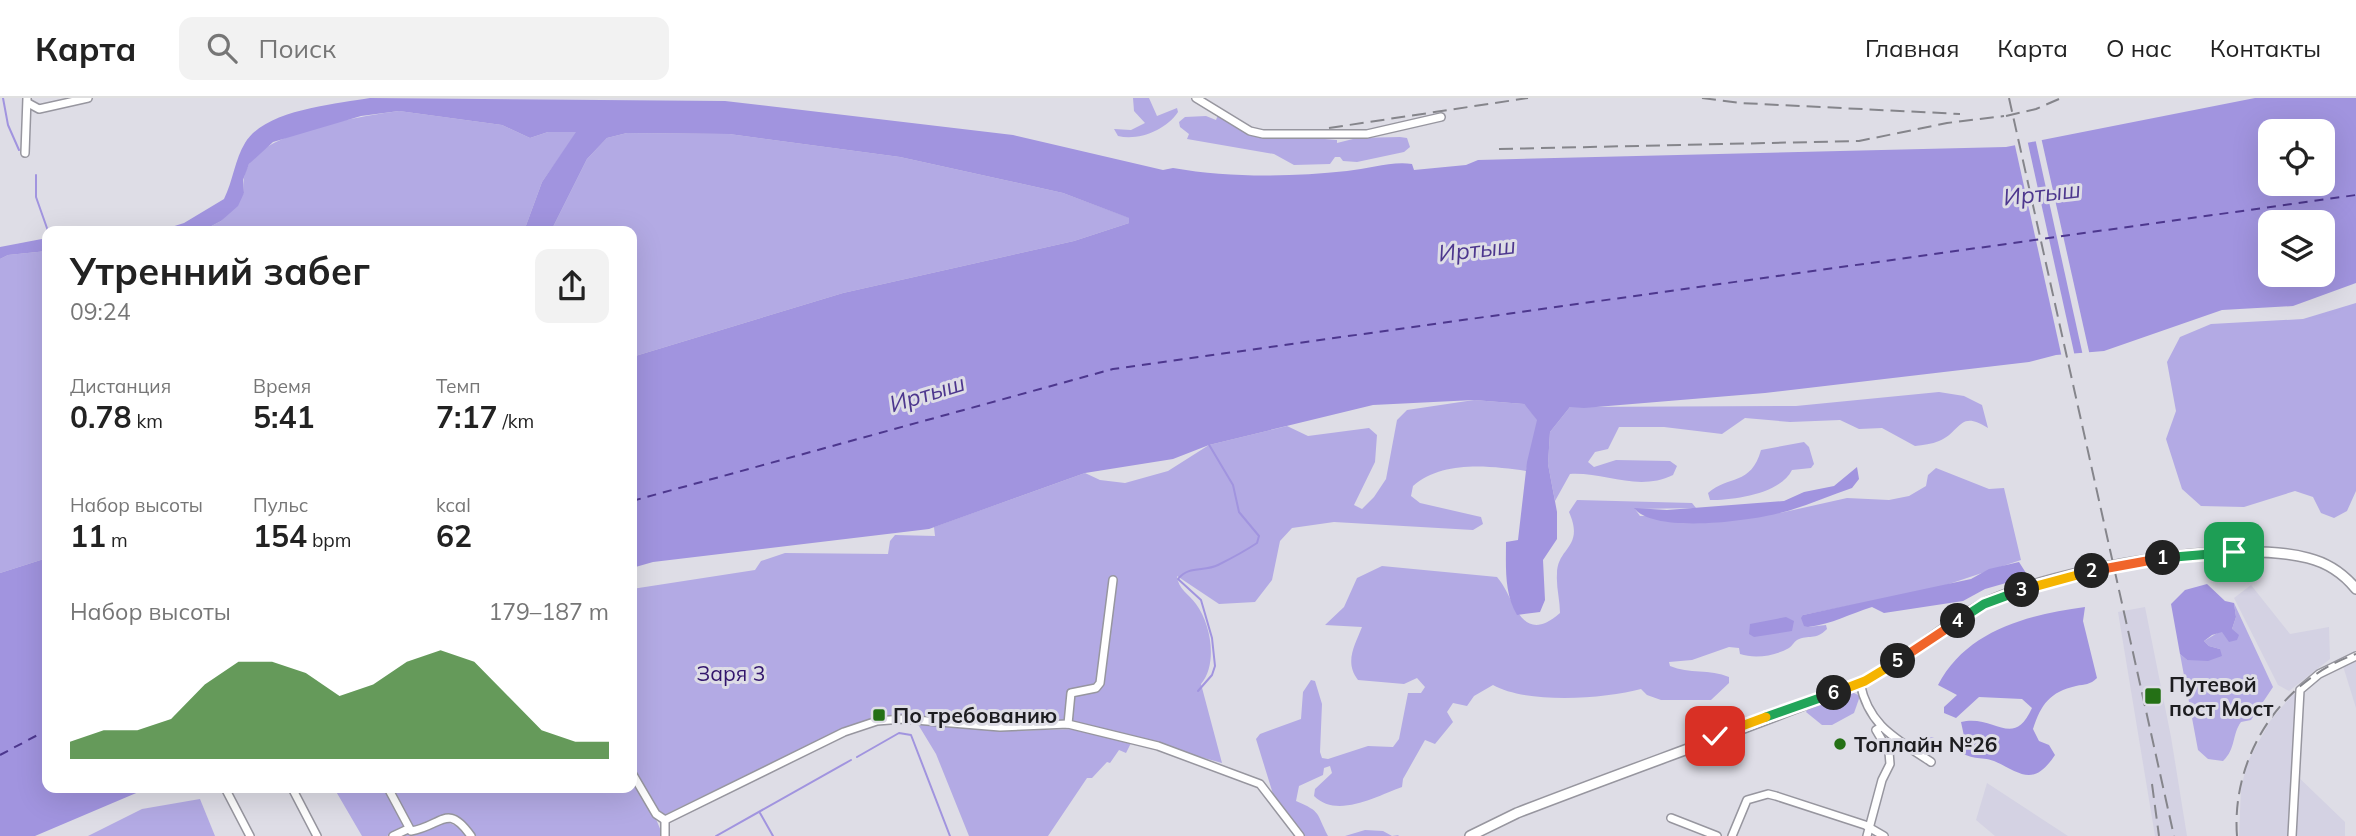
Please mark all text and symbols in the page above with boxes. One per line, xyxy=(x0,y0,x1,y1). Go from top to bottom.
search box xyxy=(179,17,669,80)
text: Карта xyxy=(35,28,137,69)
icon: search xyxy=(203,29,241,67)
text: Поиск xyxy=(259,32,336,65)
text: Главная xyxy=(1865,33,1959,63)
text: Карта xyxy=(1997,33,2068,63)
text: О нас xyxy=(2106,33,2172,63)
text: Контакты xyxy=(2210,33,2321,63)
map controls xyxy=(2258,119,2335,287)
button: locate xyxy=(2258,119,2335,196)
water label: Иртыш xyxy=(2002,175,2082,211)
button: layers xyxy=(2258,210,2335,287)
water label: Иртыш xyxy=(1437,231,1517,267)
text: Утренний забег xyxy=(70,247,370,295)
button: share xyxy=(535,249,609,323)
text: 09:24 xyxy=(70,297,130,326)
water label: Иртыш xyxy=(886,368,968,418)
text: Дистанция xyxy=(70,374,171,398)
text: Время xyxy=(253,374,311,398)
text: Темп xyxy=(436,374,481,398)
text: 0.78 xyxy=(70,398,131,436)
text: 5:41 xyxy=(253,398,314,436)
text: 7:17 xyxy=(436,398,497,436)
text: km xyxy=(131,409,163,433)
text: /km xyxy=(497,409,534,433)
text: Набор высоты xyxy=(70,493,203,517)
text: Пульс xyxy=(253,493,308,517)
text: kcal xyxy=(436,493,471,517)
text: 11 xyxy=(70,517,106,555)
text: 154 xyxy=(253,517,307,555)
text: 62 xyxy=(436,517,472,555)
pin xyxy=(2204,522,2264,582)
text: m xyxy=(106,528,128,552)
text: bpm xyxy=(307,528,351,552)
icon: arrive xyxy=(2215,533,2253,571)
pin: 1 xyxy=(2146,540,2180,575)
text: 1 xyxy=(2157,545,2168,569)
pin: 2 xyxy=(2074,554,2110,588)
text: 2 xyxy=(2086,558,2097,582)
pin: 3 xyxy=(2004,573,2039,608)
text: 3 xyxy=(2016,577,2027,601)
text: Набор высоты xyxy=(70,597,231,626)
text: 179–187 m xyxy=(488,597,609,626)
pin: 4 xyxy=(1940,603,1976,638)
text: 4 xyxy=(1952,608,1963,632)
pin: 5 xyxy=(1881,644,1916,678)
text: 5 xyxy=(1892,648,1903,672)
park label: Заря 3 xyxy=(697,660,765,686)
place label: Путевой пост Мост xyxy=(2169,671,2274,721)
pin: 6 xyxy=(1816,676,1852,710)
text: 6 xyxy=(1828,680,1839,704)
marker: Путевой пост Мост xyxy=(2143,686,2163,706)
place label: По требованию xyxy=(893,702,1057,728)
pin xyxy=(1685,706,1745,766)
marker: По требованию xyxy=(871,707,887,723)
icon: check xyxy=(1696,717,1734,755)
place label: Топлайн №26 xyxy=(1854,731,1997,757)
marker: Топлайн №26 xyxy=(1832,736,1848,752)

